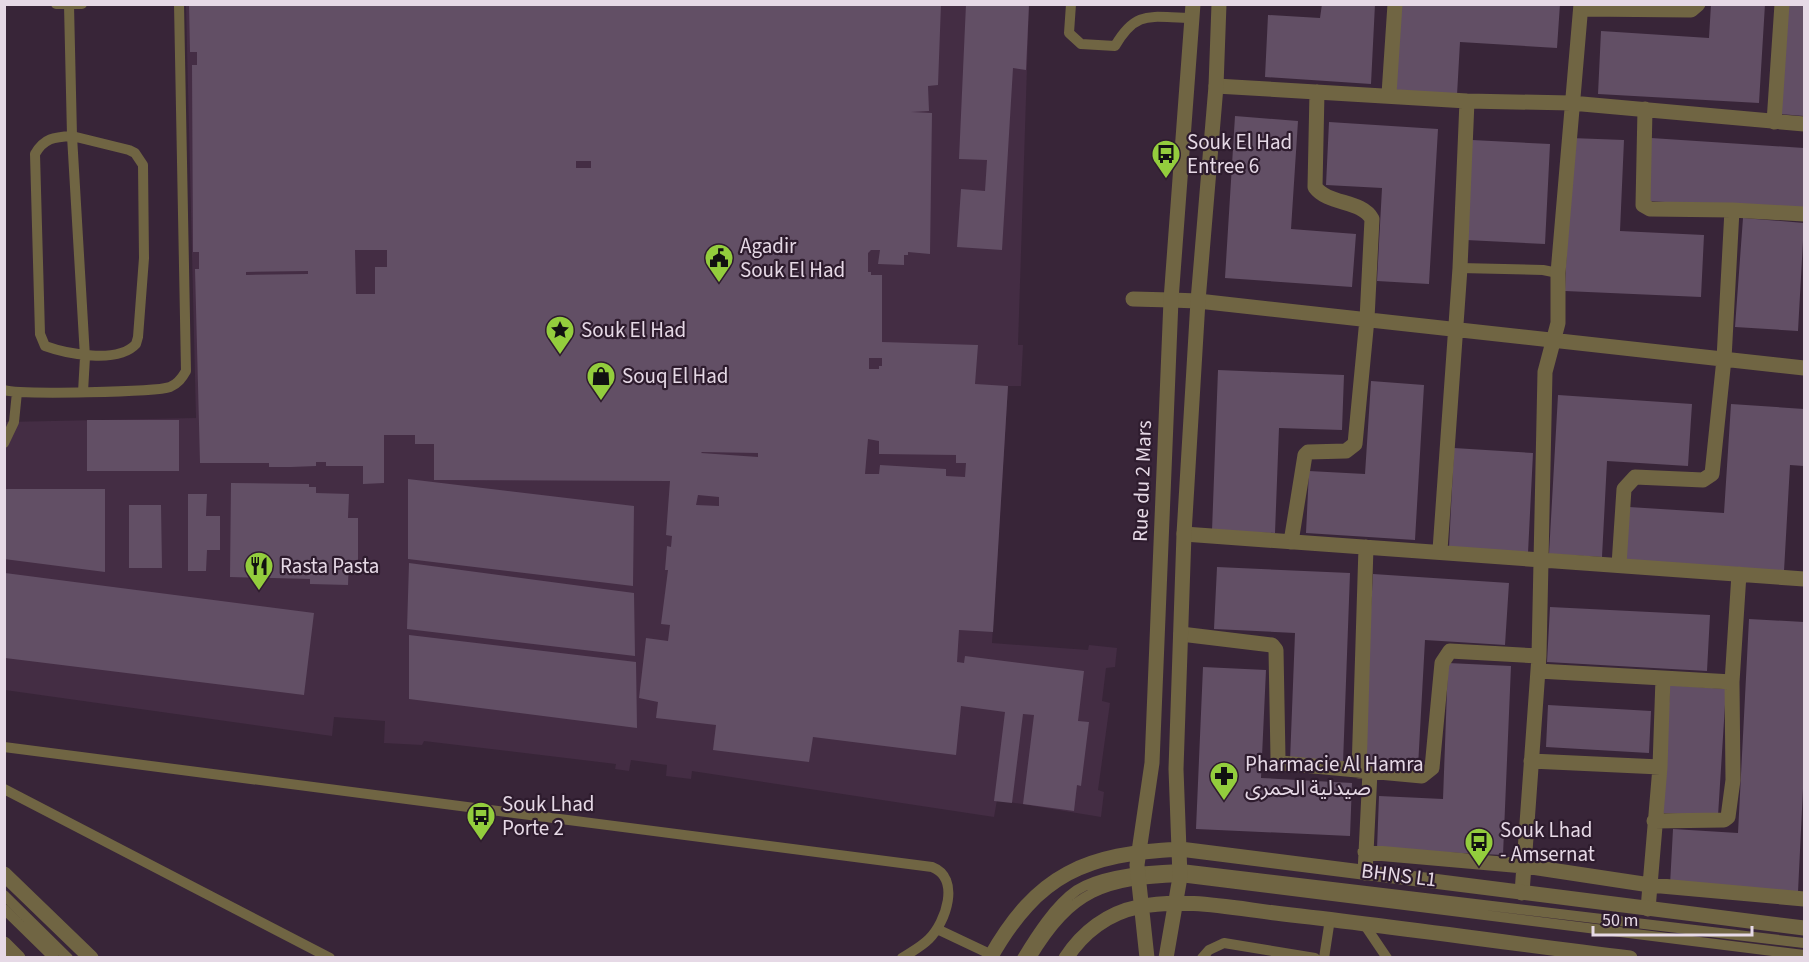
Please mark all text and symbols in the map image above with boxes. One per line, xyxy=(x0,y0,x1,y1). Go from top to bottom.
place label: Souk El Had Entree 6 xyxy=(1187,127,1292,181)
bus stop icon: Souk El Had Entree 6 xyxy=(1150,138,1182,180)
place label: Agadir Souk El Had xyxy=(740,231,845,285)
public building icon: Agadir Souk El Had xyxy=(703,242,735,284)
place icon: Souk El Had xyxy=(544,314,576,356)
place label: Souk El Had xyxy=(581,315,686,345)
shop icon: Souq El Had xyxy=(585,360,617,402)
place label: Souq El Had xyxy=(622,361,728,391)
street label: Rue du 2 Mars xyxy=(1125,419,1159,542)
restaurant icon: Rasta Pasta xyxy=(243,550,275,592)
place label: Rasta Pasta xyxy=(280,551,379,581)
place label: Pharmacie Al Hamra صيدلية الحمرى xyxy=(1245,749,1424,803)
pharmacy icon: Pharmacie Al Hamra صيدلية الحمرى xyxy=(1208,760,1240,802)
place label: Souk Lhad Porte 2 xyxy=(502,789,594,843)
bus stop icon: Souk Lhad Porte 2 xyxy=(465,800,497,842)
place label: Souk Lhad - Amsernat xyxy=(1500,815,1595,869)
bus stop icon: Souk Lhad - Amsernat xyxy=(1463,826,1495,868)
street label: BHNS L1 xyxy=(1360,855,1438,895)
scale bar xyxy=(1593,899,1752,937)
text: 50 m xyxy=(1602,908,1638,933)

